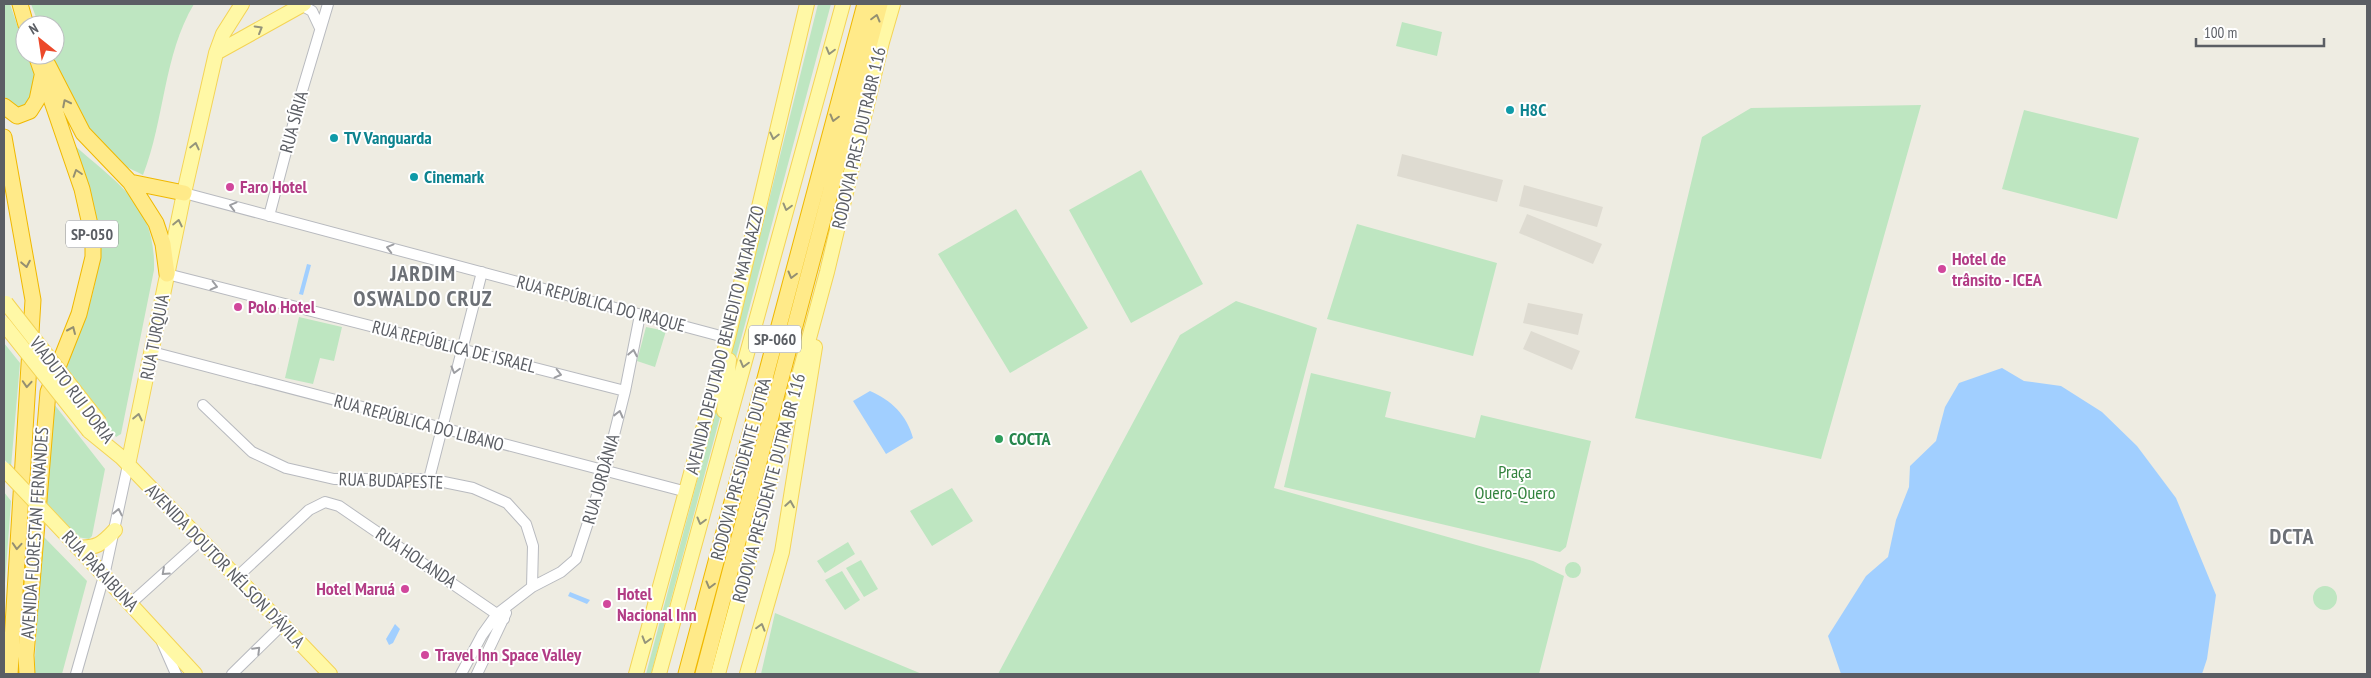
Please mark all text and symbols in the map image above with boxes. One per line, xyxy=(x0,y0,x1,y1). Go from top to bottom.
one-way arrow xyxy=(870,14,881,23)
north arrow xyxy=(15,15,65,65)
scale bar xyxy=(2196,15,2324,47)
text: N xyxy=(26,19,41,38)
text: 100 m xyxy=(2204,23,2237,42)
one-way arrow xyxy=(253,26,262,36)
street label: RODOVIA PRES DUTRABR 116 xyxy=(826,45,891,231)
one-way arrow xyxy=(825,46,836,55)
street label: RUA SÍRIA xyxy=(274,88,313,155)
place label: H8C xyxy=(1520,98,1546,121)
one-way arrow xyxy=(62,100,72,109)
marker: H8C xyxy=(1504,104,1516,116)
one-way arrow xyxy=(830,114,840,122)
place label: TV Vanguarda xyxy=(344,126,432,149)
marker: TV Vanguarda xyxy=(328,132,340,144)
one-way arrow xyxy=(770,132,780,141)
one-way arrow xyxy=(189,141,200,150)
place label: Cinemark xyxy=(424,165,485,188)
one-way arrow xyxy=(73,169,83,178)
marker: Cinemark xyxy=(408,171,420,183)
place label: Faro Hotel xyxy=(240,175,307,198)
marker: Faro Hotel xyxy=(224,181,236,193)
one-way arrow xyxy=(230,202,238,212)
street label: AVENIDA DEPUTADO BENEDITO MATARAZZO xyxy=(680,203,769,477)
one-way arrow xyxy=(782,203,793,212)
one-way arrow xyxy=(172,219,183,228)
road number: SP-050 xyxy=(66,220,118,248)
one-way arrow xyxy=(386,243,395,254)
place label: Hotel de trânsito - ICEA xyxy=(1952,247,2043,291)
district label: JARDIM OSWALDO CRUZ xyxy=(353,259,493,312)
one-way arrow xyxy=(21,260,31,269)
marker: Hotel de trânsito - ICEA xyxy=(1936,263,1948,275)
street label: RUA REPÚBLICA DO IRAQUE xyxy=(514,270,688,337)
one-way arrow xyxy=(788,271,798,279)
one-way arrow xyxy=(210,281,218,291)
street label: RUA TURQUIA xyxy=(135,292,174,382)
place label: Polo Hotel xyxy=(248,295,316,318)
marker: Polo Hotel xyxy=(232,301,244,313)
street label: RUA REPÚBLICA DE ISRAEL xyxy=(370,315,539,378)
one-way arrow xyxy=(66,326,76,335)
road number: SP-060 xyxy=(749,326,801,352)
street label: VIADUTO RUI DORIA xyxy=(24,331,120,448)
one-way arrow xyxy=(627,349,637,357)
one-way arrow xyxy=(739,360,749,368)
one-way arrow xyxy=(450,365,461,374)
one-way arrow xyxy=(554,368,563,379)
street label: RODOVIA PRESIDENTE DUTRA BR 116 xyxy=(727,371,810,605)
street label: RODOVIA PRESIDENTE DUTRA xyxy=(705,375,776,562)
one-way arrow xyxy=(22,380,33,388)
street label: RUA REPÚBLICA DO LIBANO xyxy=(332,389,507,456)
one-way arrow xyxy=(613,410,624,419)
one-way arrow xyxy=(133,412,143,421)
street label: AVENIDA FLORESTAN FERNANDES xyxy=(16,426,53,640)
place label: COCTA xyxy=(1009,427,1052,450)
street label: RUA JORDÂNIA xyxy=(577,431,624,527)
marker: COCTA xyxy=(993,433,1005,445)
park label: Praça Quero-Quero xyxy=(1475,460,1556,504)
street label: RUA BUDAPESTE xyxy=(338,467,444,494)
street label: AVENIDA DOUTOR NÉLSON D'ÁVILA xyxy=(141,479,310,653)
one-way arrow xyxy=(784,499,794,508)
one-way arrow xyxy=(113,507,123,516)
one-way arrow xyxy=(696,516,707,525)
street label: RUA HOLANDA xyxy=(371,522,462,593)
district label: DCTA xyxy=(2270,522,2315,550)
street label: RUA PARAIBUNA xyxy=(57,525,144,616)
one-way arrow xyxy=(11,542,22,550)
one-way arrow xyxy=(162,566,171,575)
place label: Hotel Maruá xyxy=(316,577,395,600)
one-way arrow xyxy=(705,580,716,589)
place label: Hotel Nacional Inn xyxy=(617,582,697,626)
marker: Hotel Maruá xyxy=(399,583,411,595)
marker: Hotel Nacional Inn xyxy=(601,598,613,610)
one-way arrow xyxy=(755,624,765,632)
one-way arrow xyxy=(641,636,651,644)
place label: Travel Inn Space Valley xyxy=(435,643,582,666)
one-way arrow xyxy=(251,647,260,656)
marker: Travel Inn Space Valley xyxy=(419,649,431,661)

